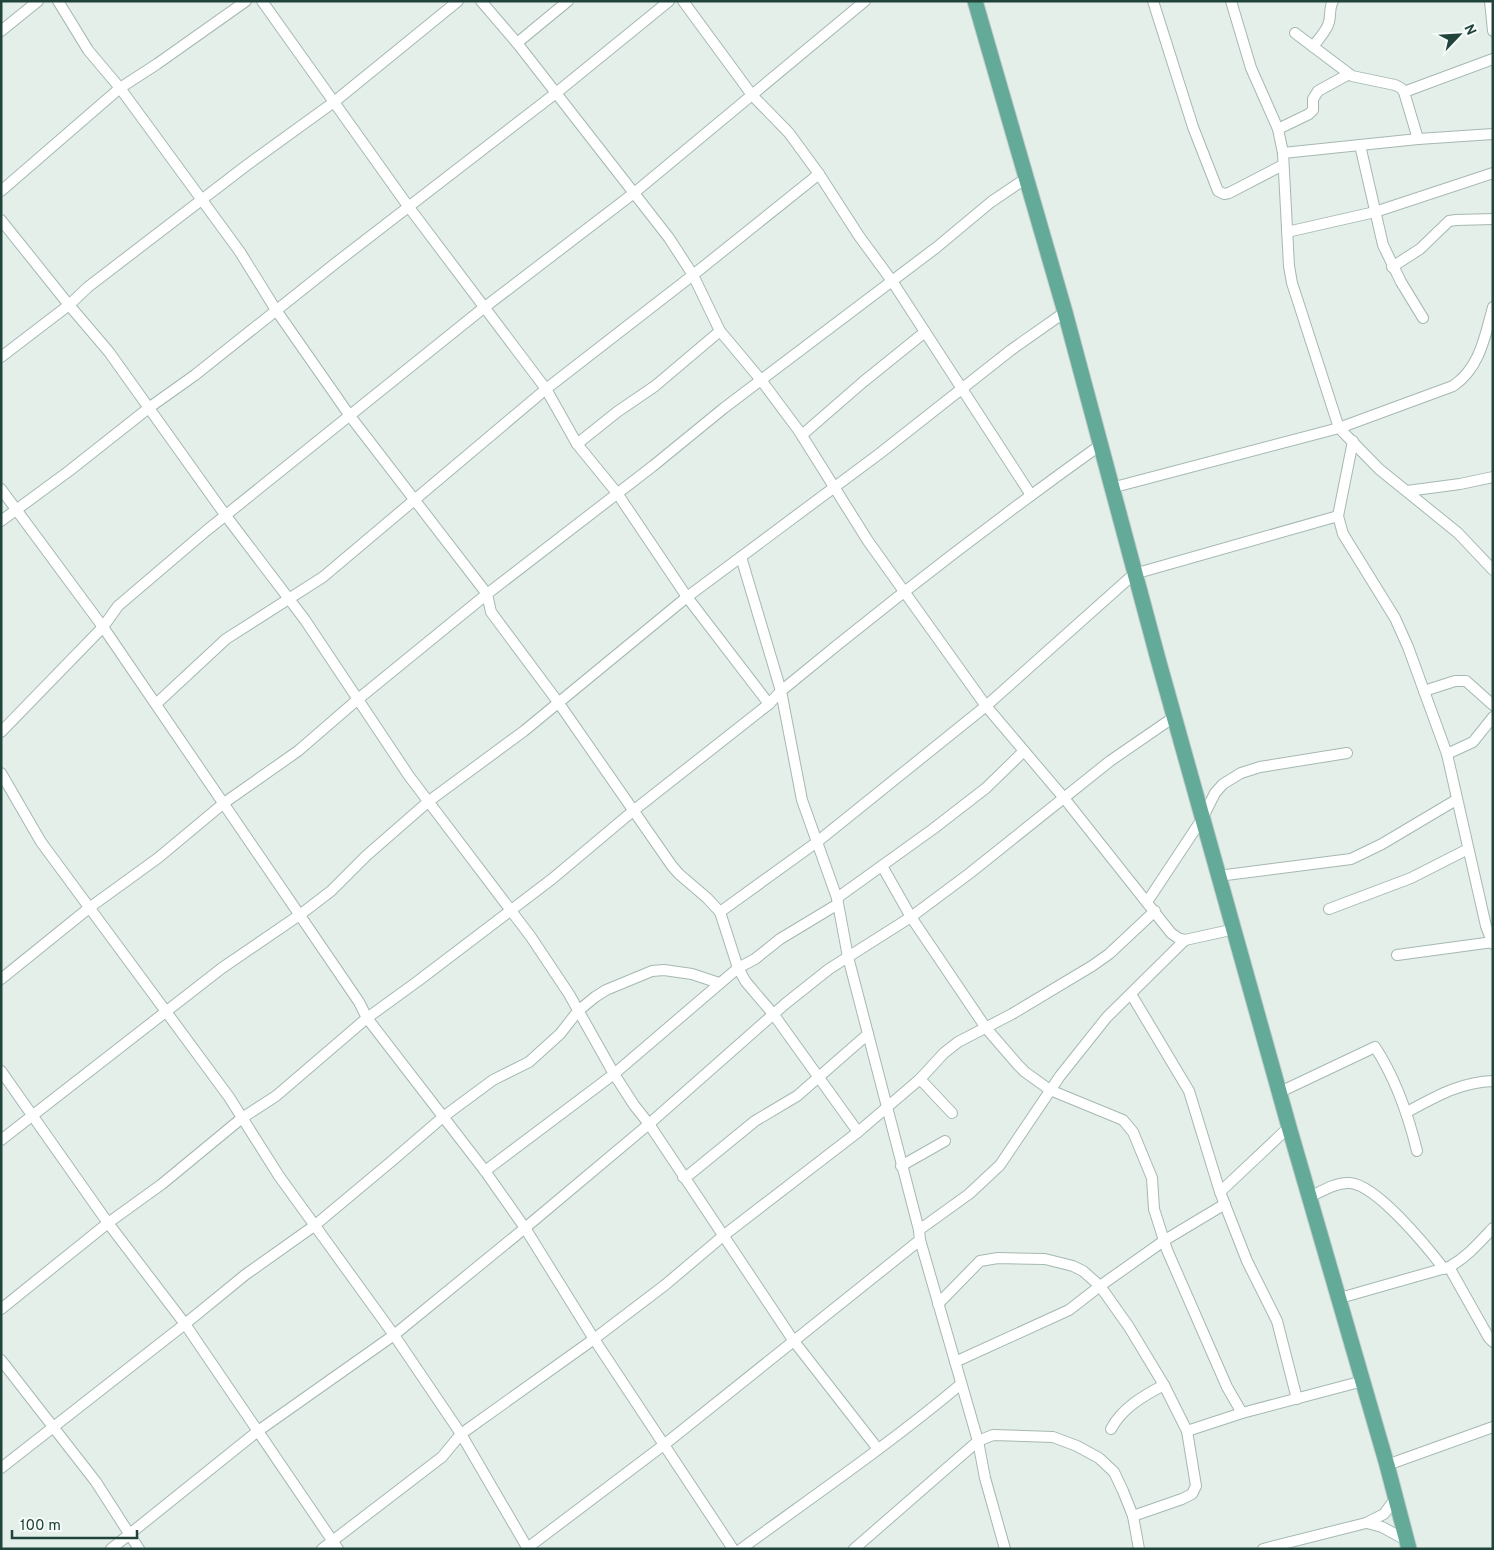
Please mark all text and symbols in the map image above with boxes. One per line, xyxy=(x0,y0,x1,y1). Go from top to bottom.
north arrow xyxy=(1434,10,1484,60)
text: N xyxy=(1460,22,1479,38)
scale bar xyxy=(12,1508,138,1540)
text: 100 m xyxy=(20,1517,61,1536)

